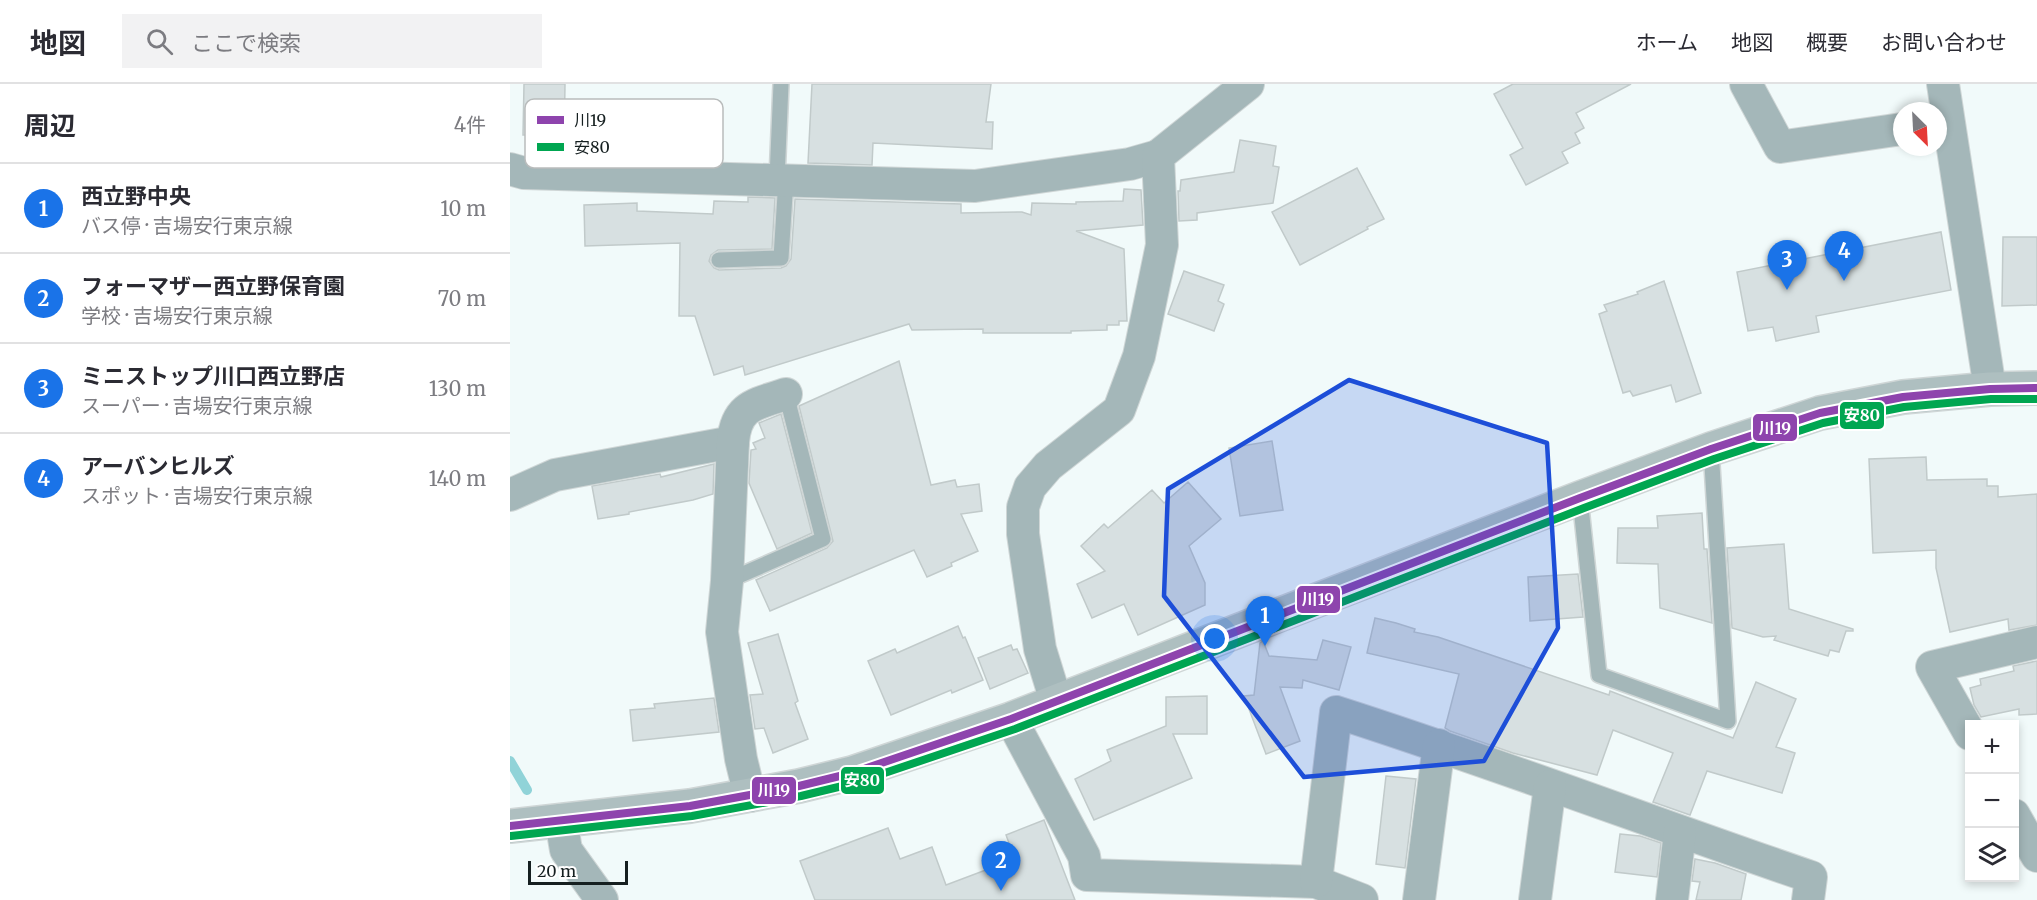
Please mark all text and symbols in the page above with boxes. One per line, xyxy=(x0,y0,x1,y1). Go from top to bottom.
search box xyxy=(122,14,542,68)
text: 地図 xyxy=(30,25,86,61)
icon: search xyxy=(143,25,176,58)
text: ここで検索 xyxy=(191,29,301,57)
text: ホーム xyxy=(1636,29,1698,56)
text: 地図 xyxy=(1731,29,1773,56)
text: 概要 xyxy=(1806,29,1848,56)
text: お問い合わせ xyxy=(1881,29,2007,56)
legend xyxy=(525,99,723,168)
north arrow xyxy=(1893,102,1947,156)
text: 周辺 xyxy=(24,109,76,142)
text: 川19 xyxy=(574,110,606,130)
text: 4件 xyxy=(454,112,486,137)
text: 安80 xyxy=(574,137,610,157)
text: 西立野中央 xyxy=(81,182,191,210)
text: 1 xyxy=(39,196,48,221)
text: 10 m xyxy=(440,196,486,221)
text: バス停 · 吉場安行東京線 xyxy=(81,213,293,238)
pin: 4 xyxy=(1824,232,1864,281)
pin: 3 xyxy=(1768,240,1806,290)
text: フォーマザー西立野保育園 xyxy=(81,272,345,300)
text: 2 xyxy=(38,286,49,311)
text: 70 m xyxy=(438,286,486,311)
text: 学校 · 吉場安行東京線 xyxy=(81,303,273,328)
text: ミニストップ川口西立野店 xyxy=(81,362,345,390)
text: 3 xyxy=(38,376,49,401)
text: 130 m xyxy=(429,376,486,401)
text: スーパー · 吉場安行東京線 xyxy=(81,393,313,418)
line badge: 安80 xyxy=(1839,401,1885,430)
text: 安80 xyxy=(1844,405,1880,425)
line badge: 川19 xyxy=(1752,413,1798,442)
text: 川19 xyxy=(1759,418,1791,438)
text: アーバンヒルズ xyxy=(81,452,235,480)
text: 4 xyxy=(37,466,50,491)
text: 140 m xyxy=(429,466,486,491)
text: スポット · 吉場安行東京線 xyxy=(81,483,313,508)
line badge: 川19 xyxy=(1296,585,1341,614)
text: 川19 xyxy=(1302,589,1334,609)
pin: 1 xyxy=(1246,596,1284,646)
your location xyxy=(1200,624,1229,653)
map controls xyxy=(1965,720,2019,882)
button: + xyxy=(1965,720,2019,774)
line badge: 安80 xyxy=(840,766,885,795)
text: 安80 xyxy=(844,770,880,790)
button: − xyxy=(1965,774,2019,828)
line badge: 川19 xyxy=(751,776,797,805)
text: 川19 xyxy=(758,780,790,800)
button: layers xyxy=(1965,828,2019,882)
pin: 2 xyxy=(982,842,1020,891)
scale bar xyxy=(528,858,628,886)
text: 20 m xyxy=(537,861,576,881)

